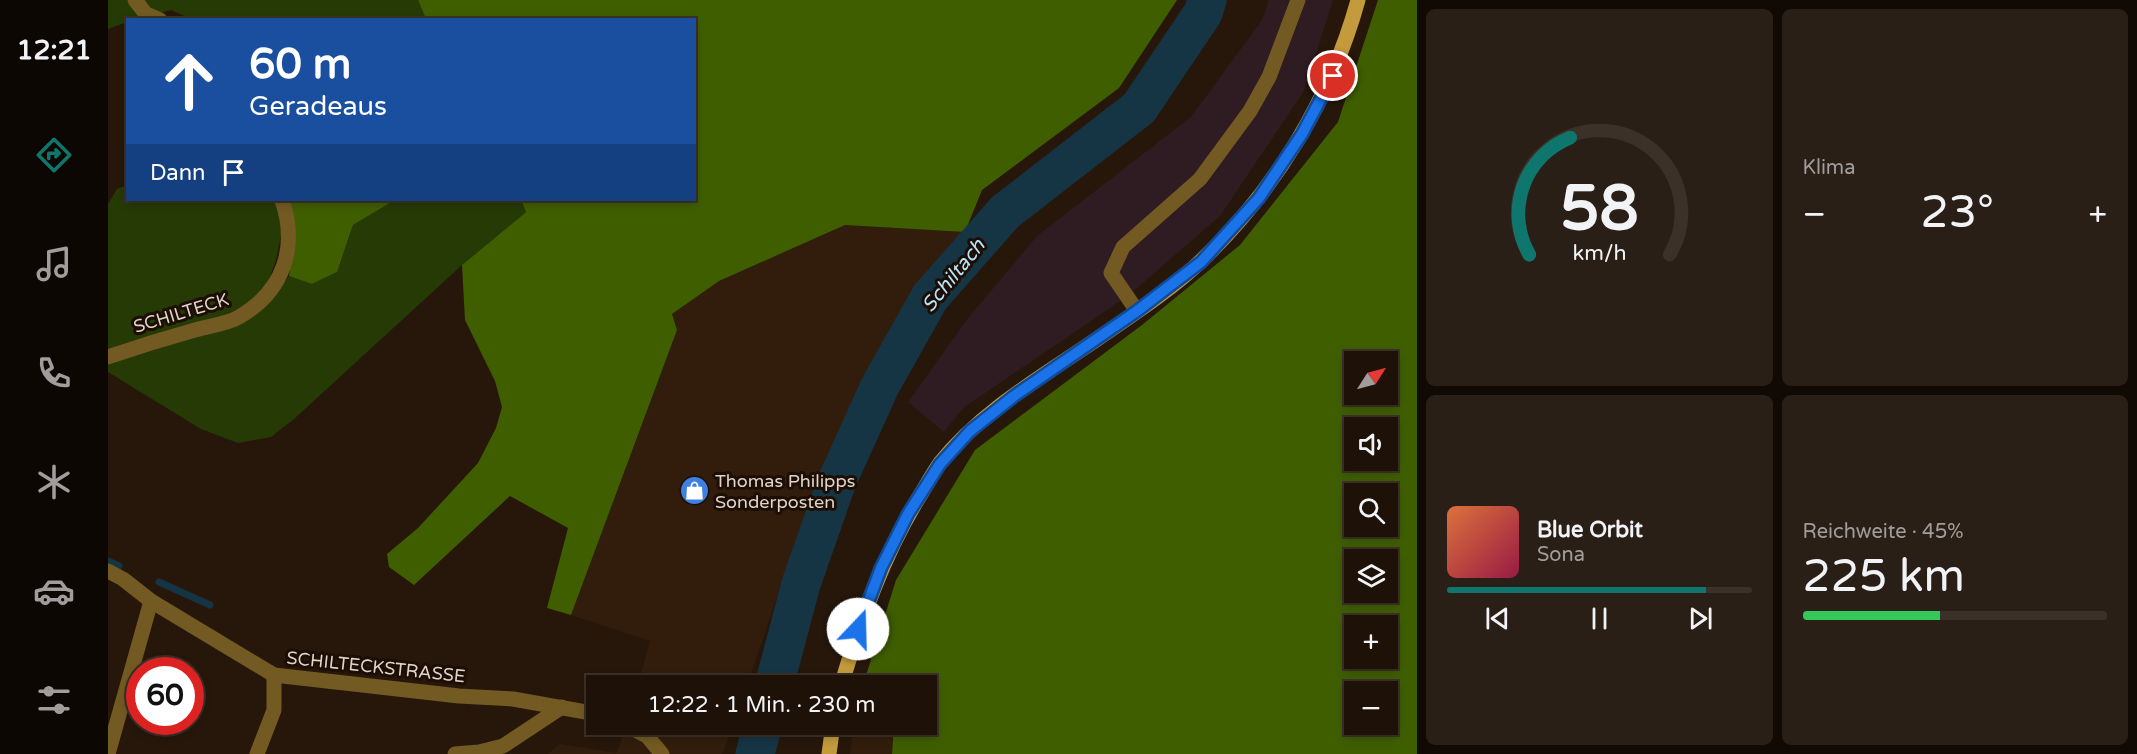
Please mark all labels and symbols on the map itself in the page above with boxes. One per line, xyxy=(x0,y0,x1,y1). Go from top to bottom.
pin xyxy=(1307,50,1358,101)
water label: Schiltach xyxy=(917,234,991,317)
street label: SCHILTECK xyxy=(131,288,231,338)
north arrow xyxy=(1344,351,1398,405)
place label: Thomas Philipps Sonderposten xyxy=(715,470,855,513)
shop icon: Thomas Philipps Sonderposten xyxy=(678,475,710,507)
position arrow xyxy=(826,597,890,661)
street label: SCHILTECKSTRASSE xyxy=(286,647,466,687)
speed limit sign: 60 xyxy=(126,657,204,735)

